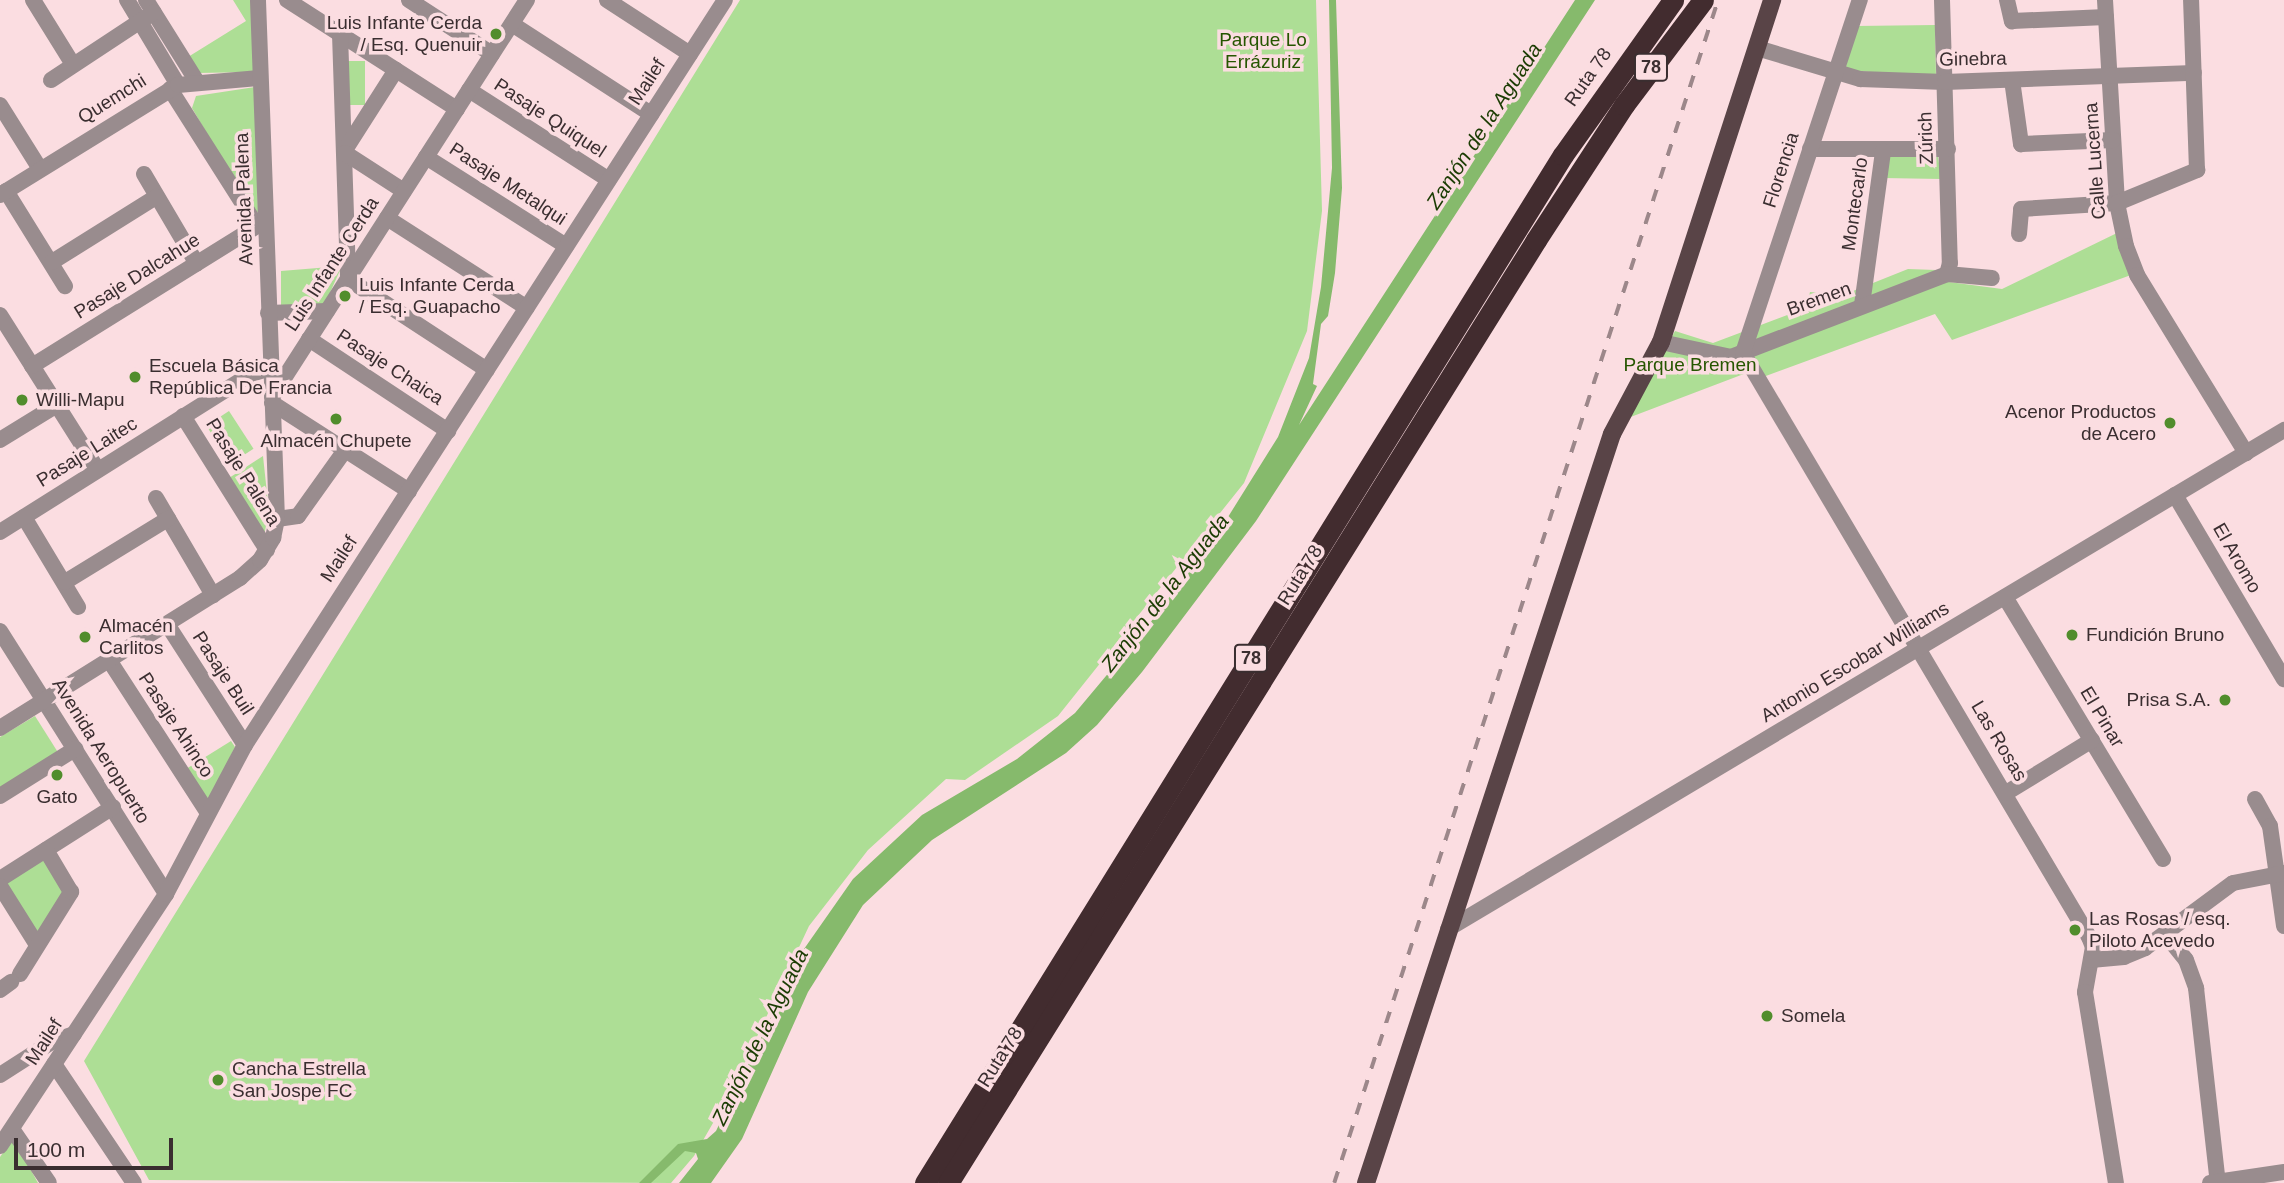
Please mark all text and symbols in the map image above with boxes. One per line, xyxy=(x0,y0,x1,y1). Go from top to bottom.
place label: Luis Infante Cerda / Esq. Quenuir xyxy=(327,12,482,56)
marker: Luis Infante Cerda / Esq. Quenuir xyxy=(488,26,504,42)
park label: Parque Lo Errázuriz xyxy=(1219,29,1307,73)
water label: Zanjón de la Aguada xyxy=(1421,38,1547,214)
street label: Ruta 78 xyxy=(1560,43,1616,111)
street label: Ginebra xyxy=(1939,47,2007,71)
road number: 78 xyxy=(1634,52,1668,82)
street label: Mailef xyxy=(624,55,670,109)
street label: Quemchi xyxy=(74,69,150,129)
street label: Pasaje Quiquel xyxy=(490,73,610,163)
street label: Calle Lucerna xyxy=(2080,102,2110,220)
street label: Zúrich xyxy=(1914,111,1938,165)
street label: Florencia xyxy=(1758,129,1804,211)
street label: Avenida Palena xyxy=(230,132,258,266)
street label: Pasaje Metalqui xyxy=(445,138,571,230)
street label: Montecarlo xyxy=(1837,156,1873,252)
street label: Luis Infante Cerda xyxy=(280,193,384,335)
street label: Pasaje Dalcahue xyxy=(70,228,204,324)
place label: Luis Infante Cerda / Esq. Guapacho xyxy=(359,274,514,318)
street label: Bremen xyxy=(1784,277,1854,321)
marker: Luis Infante Cerda / Esq. Guapacho xyxy=(337,288,353,304)
street label: Pasaje Chaica xyxy=(332,324,448,410)
park label: Parque Bremen xyxy=(1623,354,1757,376)
place label: Escuela Básica República De Francia xyxy=(149,355,332,399)
marker: Escuela Básica República De Francia xyxy=(127,369,143,385)
place label: Willi-Mapu xyxy=(36,389,125,411)
marker: Willi-Mapu xyxy=(14,392,30,408)
place label: Acenor Productos de Acero xyxy=(2005,401,2156,445)
marker: Almacén Chupete xyxy=(328,411,344,427)
street label: Pasaje Laitec xyxy=(33,412,141,492)
street label: Pasaje Palena xyxy=(201,414,285,530)
marker: Acenor Productos de Acero xyxy=(2162,415,2178,431)
place label: Almacén Chupete xyxy=(260,430,412,452)
water label: Zanjón de la Aguada xyxy=(1095,509,1235,677)
street label: El Aromo xyxy=(2208,518,2266,598)
street label: Mailef xyxy=(316,532,362,586)
street label: Ruta 78 xyxy=(1273,541,1327,609)
street label: Antonio Escobar Williams xyxy=(1757,597,1953,727)
place label: Almacén Carlitos xyxy=(99,615,173,659)
place label: Fundición Bruno xyxy=(2086,624,2224,646)
street label: Pasaje Buil xyxy=(188,627,258,719)
marker: Fundición Bruno xyxy=(2064,627,2080,643)
marker: Almacén Carlitos xyxy=(77,629,93,645)
road number: 78 xyxy=(1234,644,1268,672)
street label: Pasaje Ahinco xyxy=(133,668,219,782)
street label: Avenida Aeropuerto xyxy=(47,674,155,828)
street label: El Pinar xyxy=(2075,683,2129,751)
place label: Prisa S.A. xyxy=(2127,689,2211,711)
marker: Prisa S.A. xyxy=(2217,692,2233,708)
street label: Las Rosas xyxy=(1966,697,2032,785)
marker: Gato xyxy=(49,767,65,783)
place label: Gato xyxy=(36,786,78,808)
place label: Las Rosas / esq. Piloto Acevedo xyxy=(2089,908,2231,952)
marker: Las Rosas / esq. Piloto Acevedo xyxy=(2067,922,2083,938)
water label: Zanjón de la Aguada xyxy=(706,944,814,1130)
place label: Somela xyxy=(1781,1005,1845,1027)
marker: Somela xyxy=(1759,1008,1775,1024)
street label: Mailef xyxy=(21,1015,67,1069)
street label: Ruta 78 xyxy=(973,1023,1027,1091)
place label: Cancha Estrella San Jospe FC xyxy=(232,1058,366,1102)
marker: Cancha Estrella San Jospe FC xyxy=(210,1072,226,1088)
scale bar xyxy=(18,1124,177,1168)
text: 100 m xyxy=(27,1138,85,1161)

